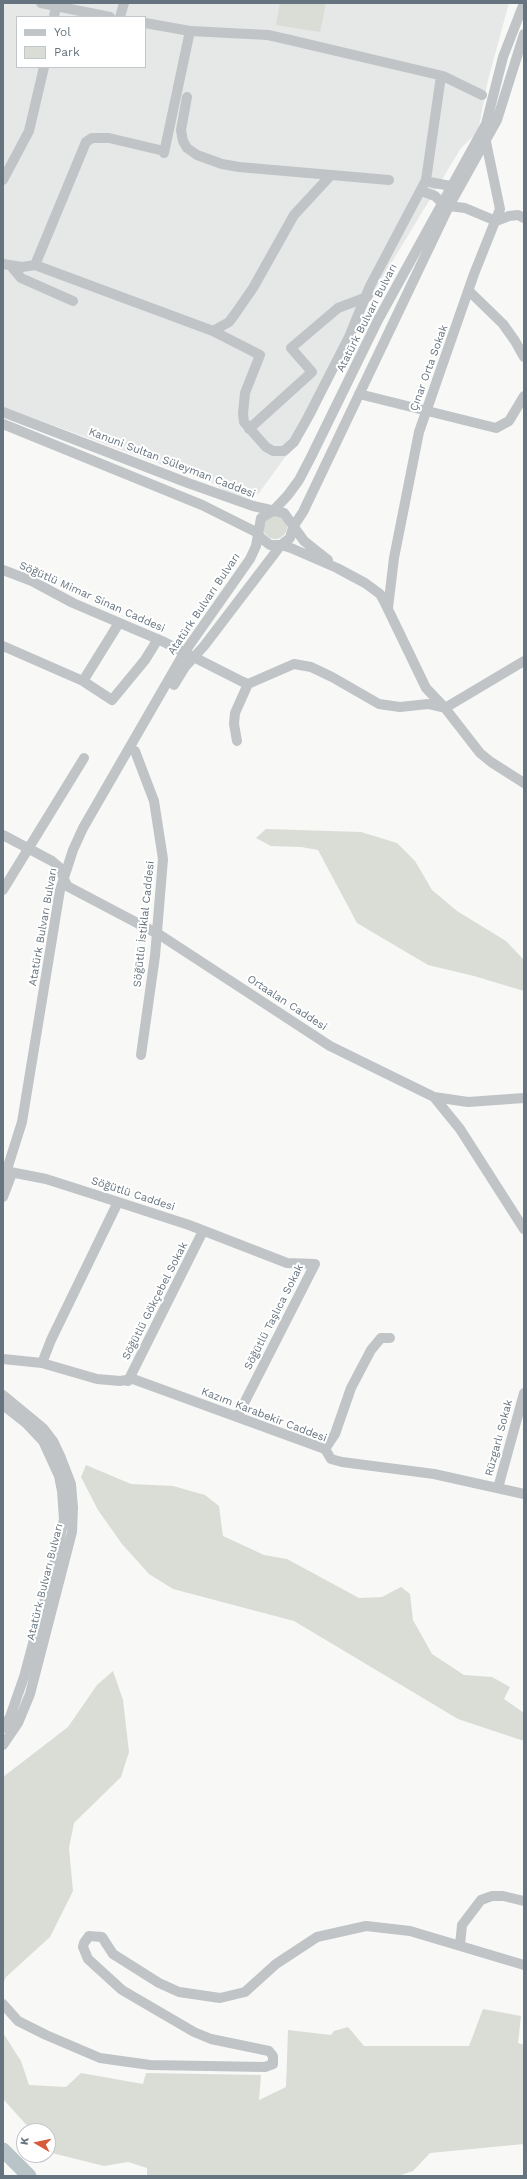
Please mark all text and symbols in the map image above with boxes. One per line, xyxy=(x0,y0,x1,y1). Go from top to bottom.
legend xyxy=(16,16,146,68)
text: Yol xyxy=(54,25,71,39)
text: Park xyxy=(54,45,80,59)
street label: Atatürk Bulvarı Bulvarı xyxy=(334,262,400,374)
street label: Çınar Orta Sokak xyxy=(407,323,451,413)
street label: Kanuni Sultan Süleyman Caddesi xyxy=(87,425,257,501)
street label: Atatürk Bulvarı Bulvarı xyxy=(165,551,243,657)
street label: Söğütlü Mimar Sinan Caddesi xyxy=(17,559,167,635)
street label: Söğütlü İstiklal Caddesi xyxy=(131,860,157,988)
street label: Atatürk Bulvarı Bulvarı xyxy=(26,867,60,987)
street label: Ortaalan Caddesi xyxy=(245,972,329,1034)
street label: Söğütlü Caddesi xyxy=(89,1174,177,1214)
street label: Söğütlü Gökçebel Sokak xyxy=(119,1240,191,1362)
street label: Söğütlü Taşlıca Sokak xyxy=(242,1262,306,1372)
street label: Kazım Karabekir Caddesi xyxy=(199,1385,329,1445)
street label: Rüzgarlı Sokak xyxy=(482,1398,516,1478)
street label: Atatürk Bulvarı Bulvarı xyxy=(24,1522,66,1642)
north arrow xyxy=(16,2123,56,2163)
text: K xyxy=(18,2136,32,2146)

